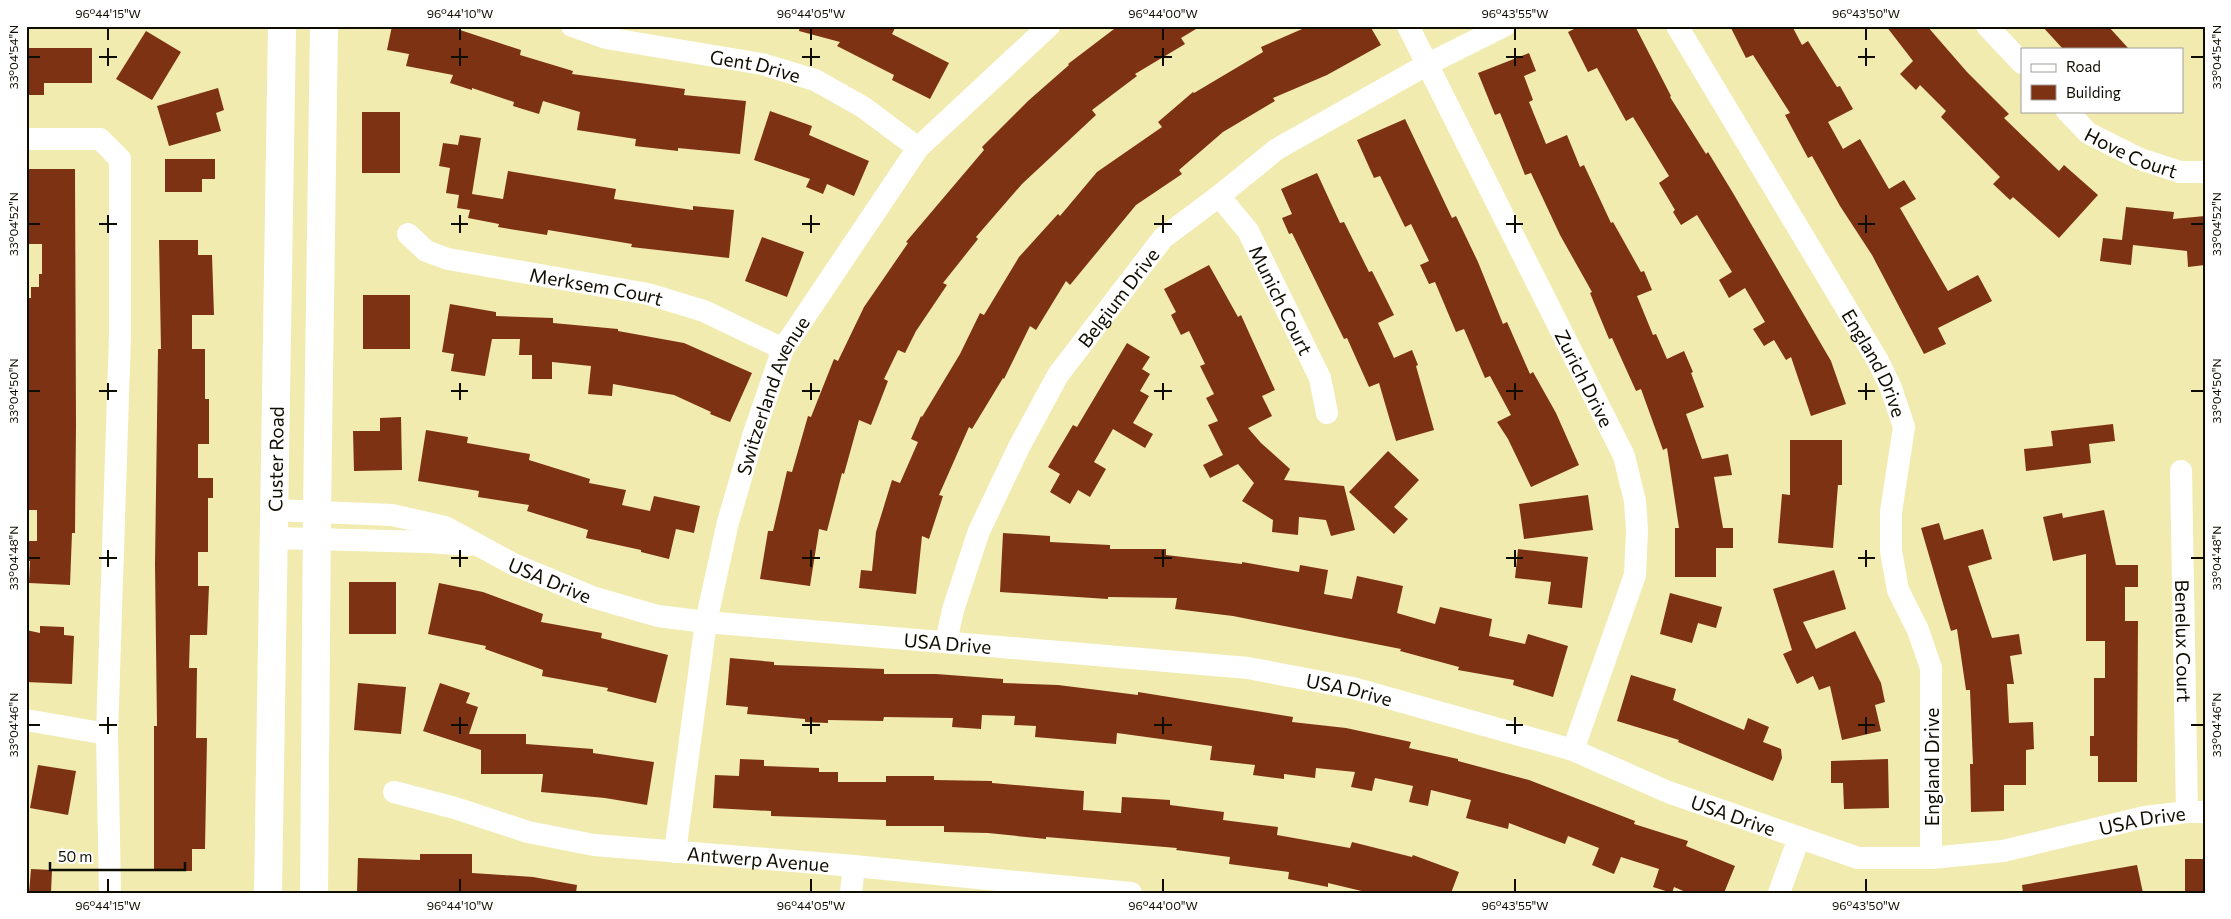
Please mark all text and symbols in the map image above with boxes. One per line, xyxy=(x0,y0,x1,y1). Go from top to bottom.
text: 96°44'15"W xyxy=(75,6,141,20)
text: 96°44'10"W xyxy=(427,6,493,20)
text: 96°44'05"W xyxy=(777,6,845,20)
text: 96°44'00"W xyxy=(1128,6,1198,20)
text: 96°43'55"W xyxy=(1481,6,1549,20)
text: 96°43'50"W xyxy=(1832,6,1900,20)
text: 33°04'54"N xyxy=(6,25,20,89)
text: 33°04'54"N xyxy=(2209,25,2223,89)
street label: Gent Drive xyxy=(708,44,804,87)
legend xyxy=(2021,48,2184,112)
text: Road xyxy=(2066,57,2101,75)
text: Building xyxy=(2066,83,2121,101)
street label: Hove Court xyxy=(2081,122,2181,182)
text: 33°04'52"N xyxy=(6,192,20,256)
text: 33°04'52"N xyxy=(2209,192,2223,256)
street label: Munich Court xyxy=(1245,241,1318,358)
street label: Belgium Drive xyxy=(1072,243,1163,351)
street label: Merksem Court xyxy=(528,262,666,310)
street label: England Drive xyxy=(1838,304,1911,420)
street label: Switzerland Avenue xyxy=(731,311,814,477)
street label: Zurich Drive xyxy=(1551,326,1619,430)
text: 33°04'50"N xyxy=(6,359,20,423)
text: 33°04'50"N xyxy=(2209,359,2223,423)
street label: Custer Road xyxy=(263,406,287,512)
text: 33°04'48"N xyxy=(6,526,20,590)
text: 33°04'48"N xyxy=(2209,526,2223,590)
street label: USA Drive xyxy=(505,552,595,607)
street label: Benelux Court xyxy=(2171,579,2197,703)
street label: USA Drive xyxy=(903,627,992,658)
street label: USA Drive xyxy=(1304,668,1395,710)
text: 33°04'46"N xyxy=(6,693,20,757)
text: 33°04'46"N xyxy=(2209,693,2223,757)
street label: England Drive xyxy=(1920,708,1943,826)
street label: USA Drive xyxy=(1688,789,1779,840)
street label: USA Drive xyxy=(2096,801,2187,839)
scale bar xyxy=(50,839,185,871)
street label: Antwerp Avenue xyxy=(686,841,830,875)
text: 50 m xyxy=(58,847,92,865)
text: 96°44'15"W xyxy=(75,898,141,912)
text: 96°44'10"W xyxy=(427,898,493,912)
text: 96°44'05"W xyxy=(777,898,845,912)
text: 96°44'00"W xyxy=(1128,898,1198,912)
text: 96°43'55"W xyxy=(1481,898,1549,912)
text: 96°43'50"W xyxy=(1832,898,1900,912)

